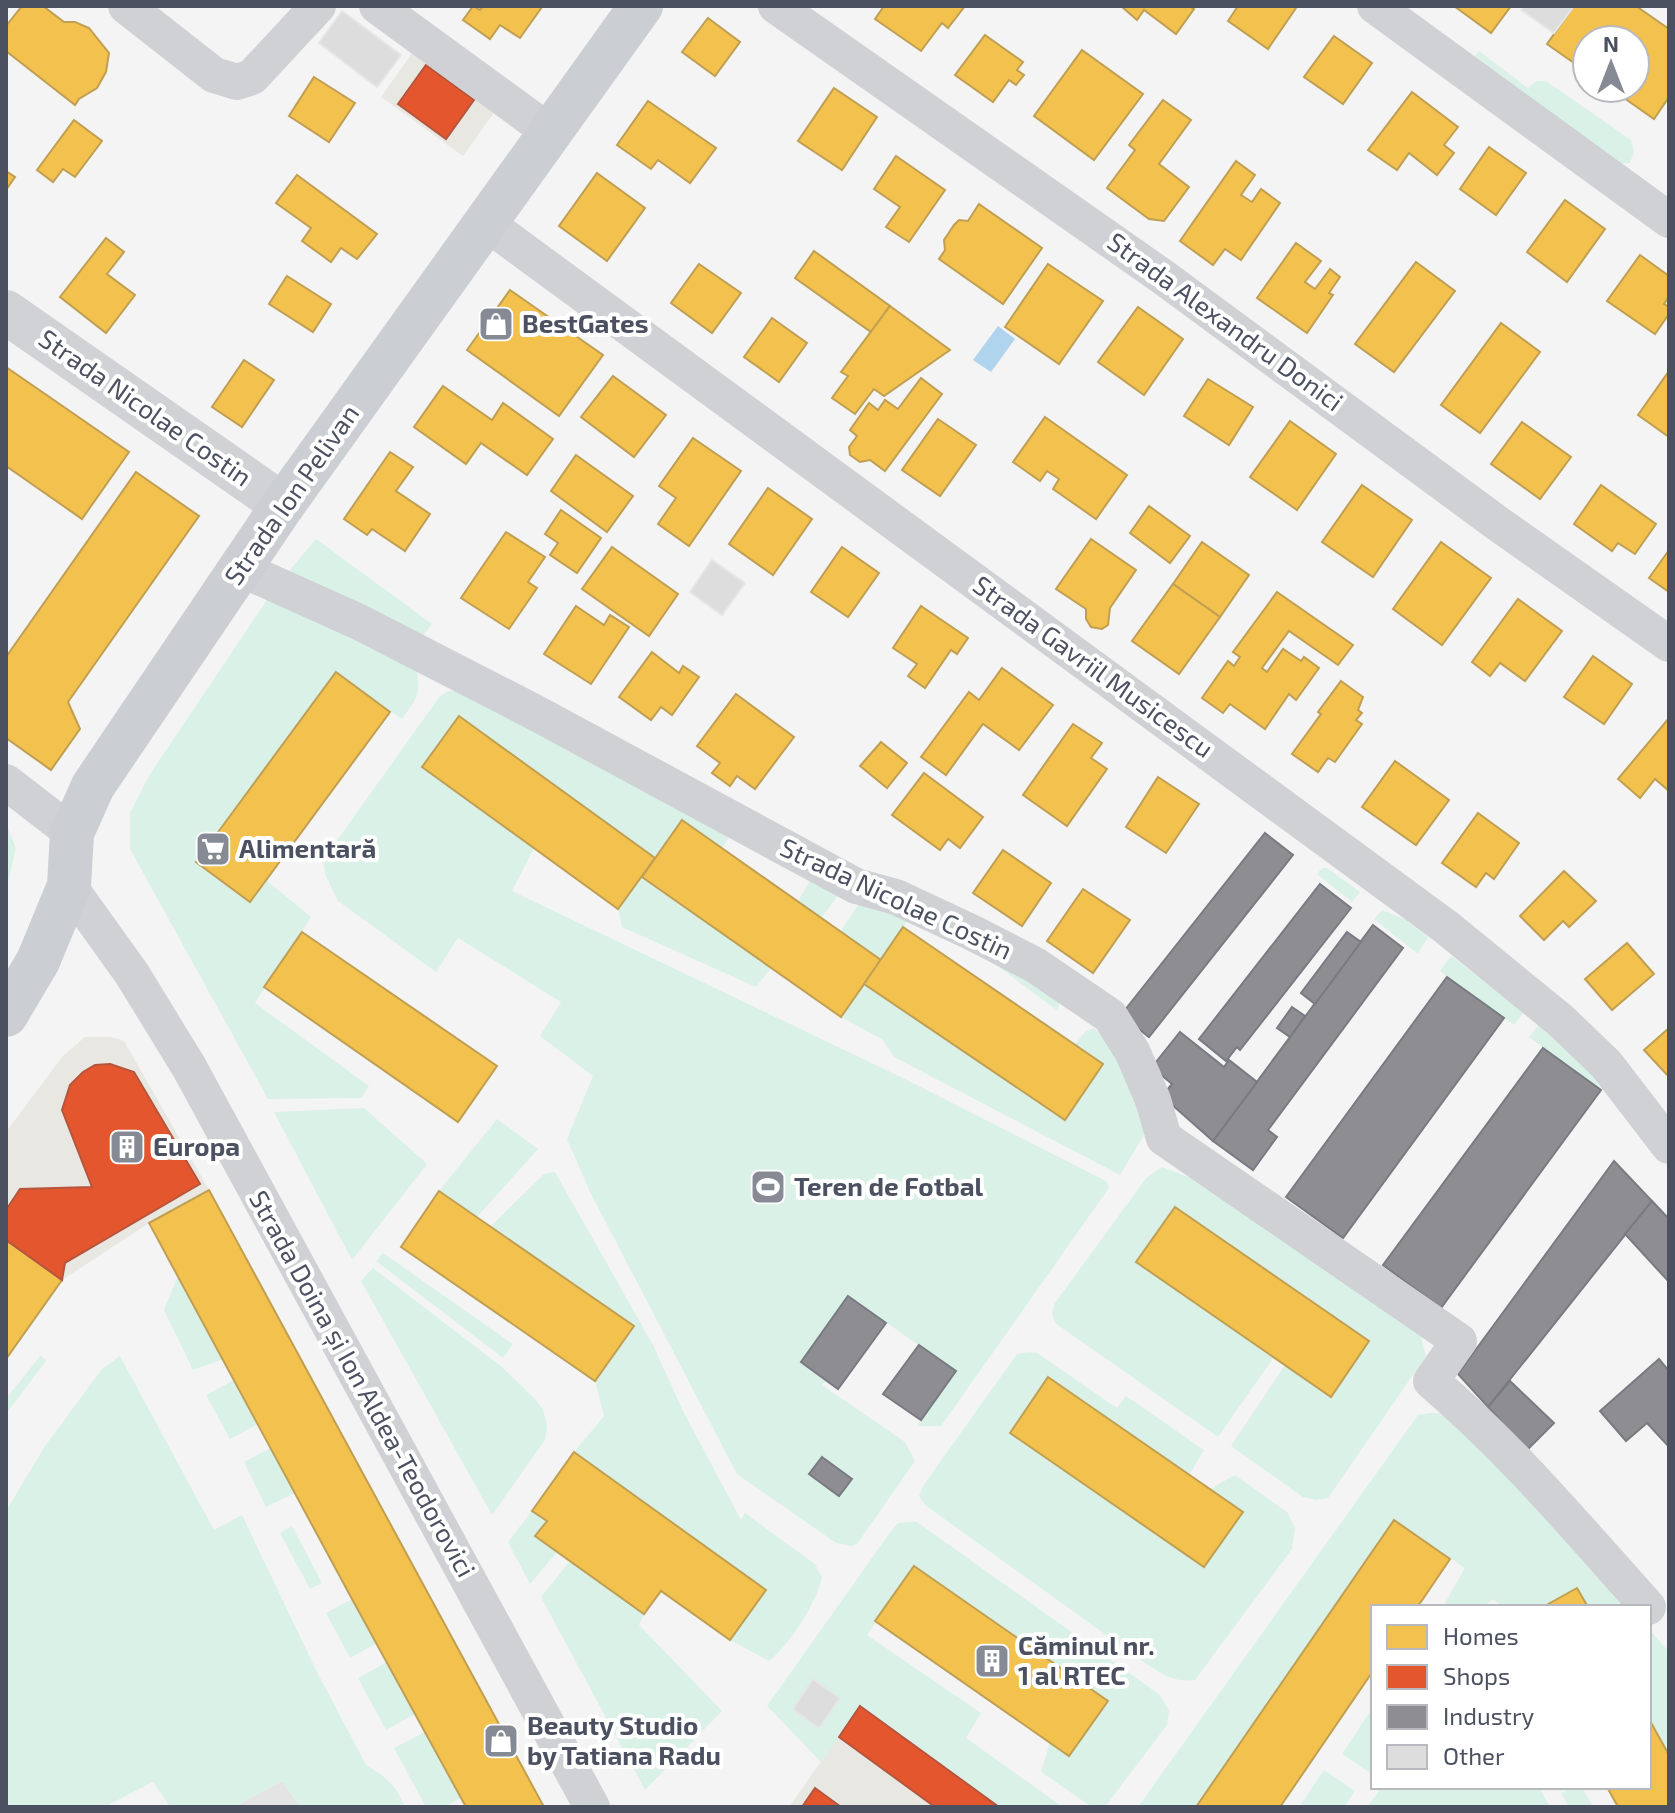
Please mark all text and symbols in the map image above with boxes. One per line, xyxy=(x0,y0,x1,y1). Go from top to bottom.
north arrow xyxy=(1571,24,1651,104)
text: N xyxy=(1603,30,1619,56)
street label: Strada Alexandru Donici xyxy=(1102,225,1349,417)
shop icon: BestGates xyxy=(477,305,515,343)
place label: BestGates xyxy=(522,307,649,338)
street label: Strada Nicolae Costin xyxy=(34,322,258,492)
street label: Strada Ion Pelivan xyxy=(217,398,365,590)
street label: Strada Gavriil Musicescu xyxy=(968,568,1220,763)
supermarket icon: Alimentară xyxy=(194,830,232,868)
street label: Strada Nicolae Costin xyxy=(776,830,1017,965)
place label: Alimentară xyxy=(239,832,376,863)
building icon: Europa xyxy=(108,1128,146,1166)
place label: Europa xyxy=(153,1130,240,1161)
sports icon: Teren de Fotbal xyxy=(749,1168,787,1206)
place label: Teren de Fotbal xyxy=(794,1170,984,1201)
street label: Strada Doina și Ion Aldea-Teodorovici xyxy=(242,1185,483,1583)
legend xyxy=(1371,1605,1651,1789)
text: Homes xyxy=(1443,1621,1519,1650)
place label: Căminul nr. 1 al RTEC xyxy=(1018,1629,1155,1690)
building icon: Căminul nr. 1 al RTEC xyxy=(973,1642,1011,1680)
text: Shops xyxy=(1443,1661,1510,1690)
text: Industry xyxy=(1443,1701,1535,1730)
place label: Beauty Studio by Tatiana Radu xyxy=(527,1709,721,1771)
shop icon: Beauty Studio by Tatiana Radu xyxy=(482,1722,520,1760)
text: Other xyxy=(1443,1741,1505,1770)

